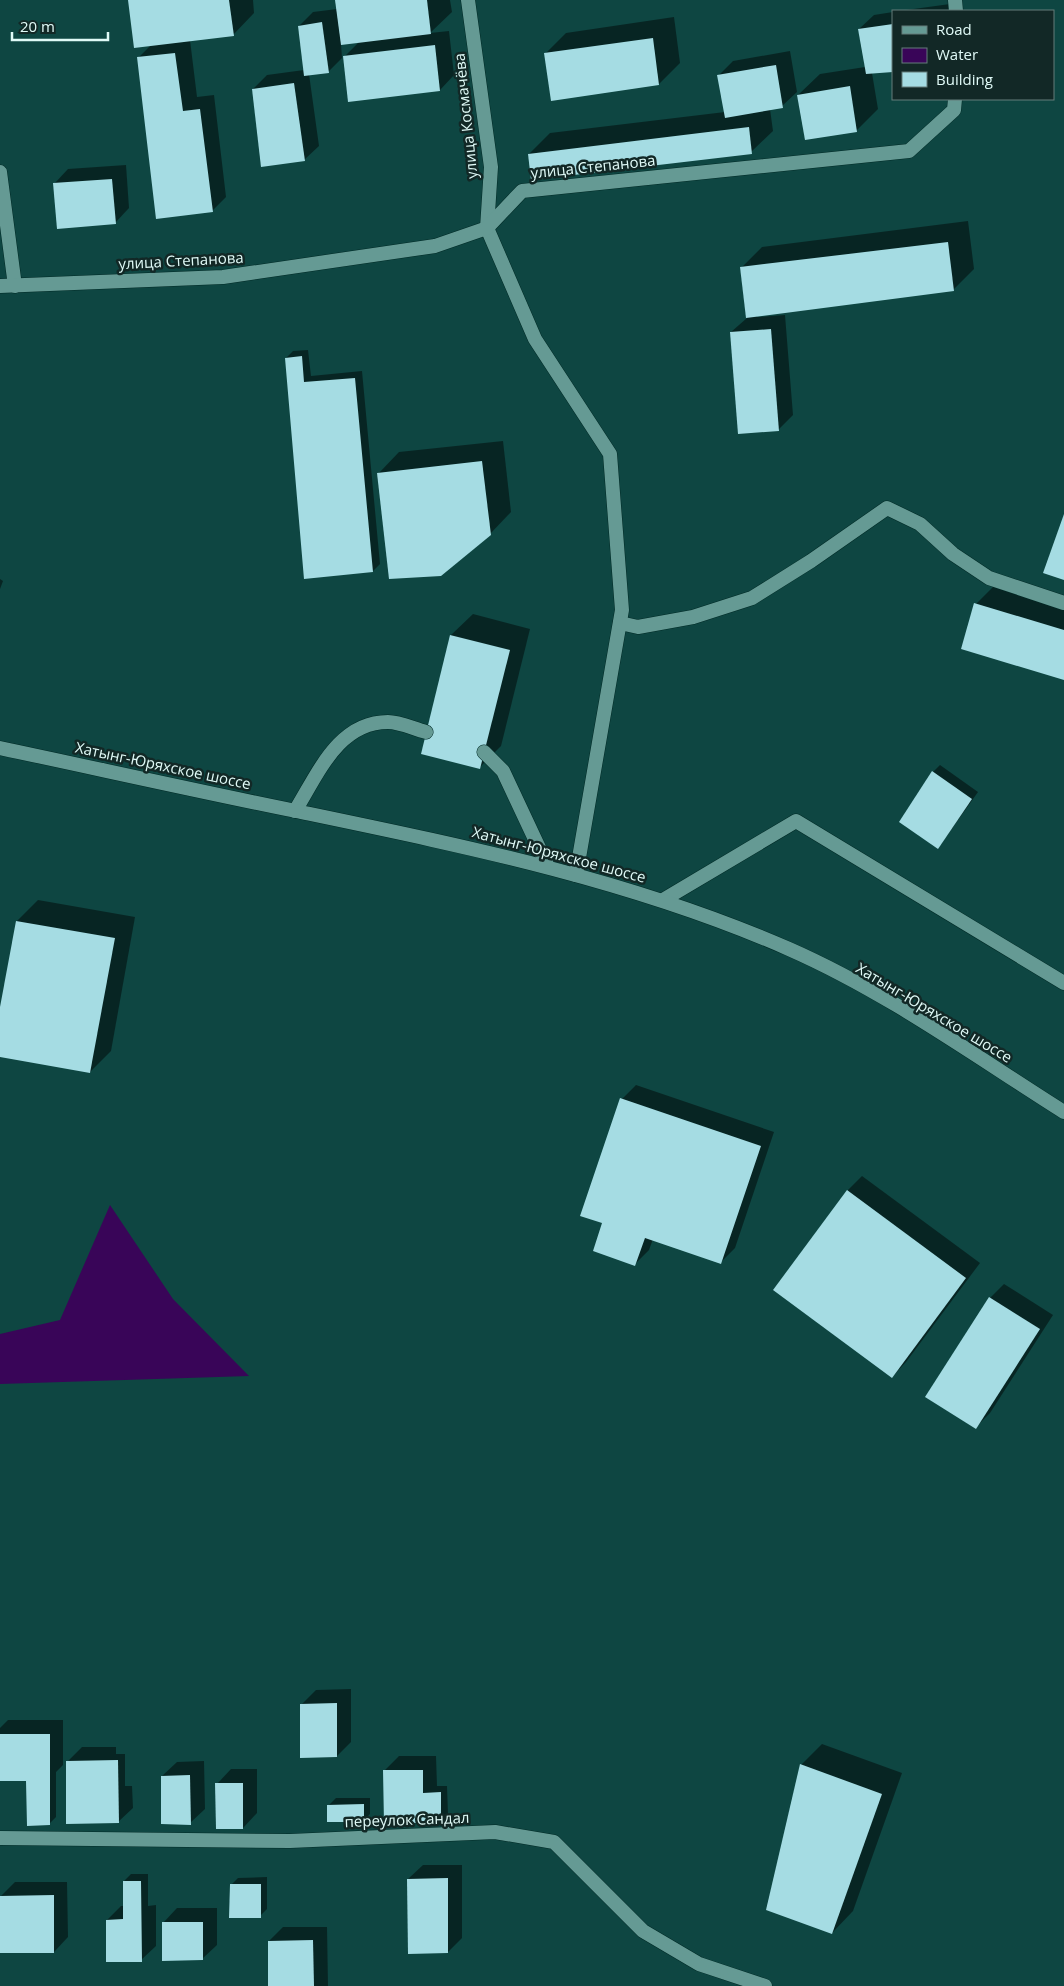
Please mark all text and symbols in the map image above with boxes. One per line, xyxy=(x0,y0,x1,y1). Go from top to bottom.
scale bar xyxy=(12,10,109,42)
legend xyxy=(892,10,1054,100)
text: 20 m xyxy=(20,16,55,36)
text: Road xyxy=(936,19,972,39)
text: Water xyxy=(936,44,978,64)
street label: улица Космачёва xyxy=(448,52,482,180)
text: Building xyxy=(936,69,993,89)
street label: улица Степанова xyxy=(530,150,656,182)
street label: улица Степанова xyxy=(118,247,244,273)
street label: Хатынг-Юряхское шоссе xyxy=(74,737,253,793)
street label: Хатынг-Юряхское шоссе xyxy=(470,821,648,887)
street label: Хатынг-Юряхское шоссе xyxy=(853,958,1016,1067)
street label: переулок Сандал xyxy=(344,1807,470,1831)

